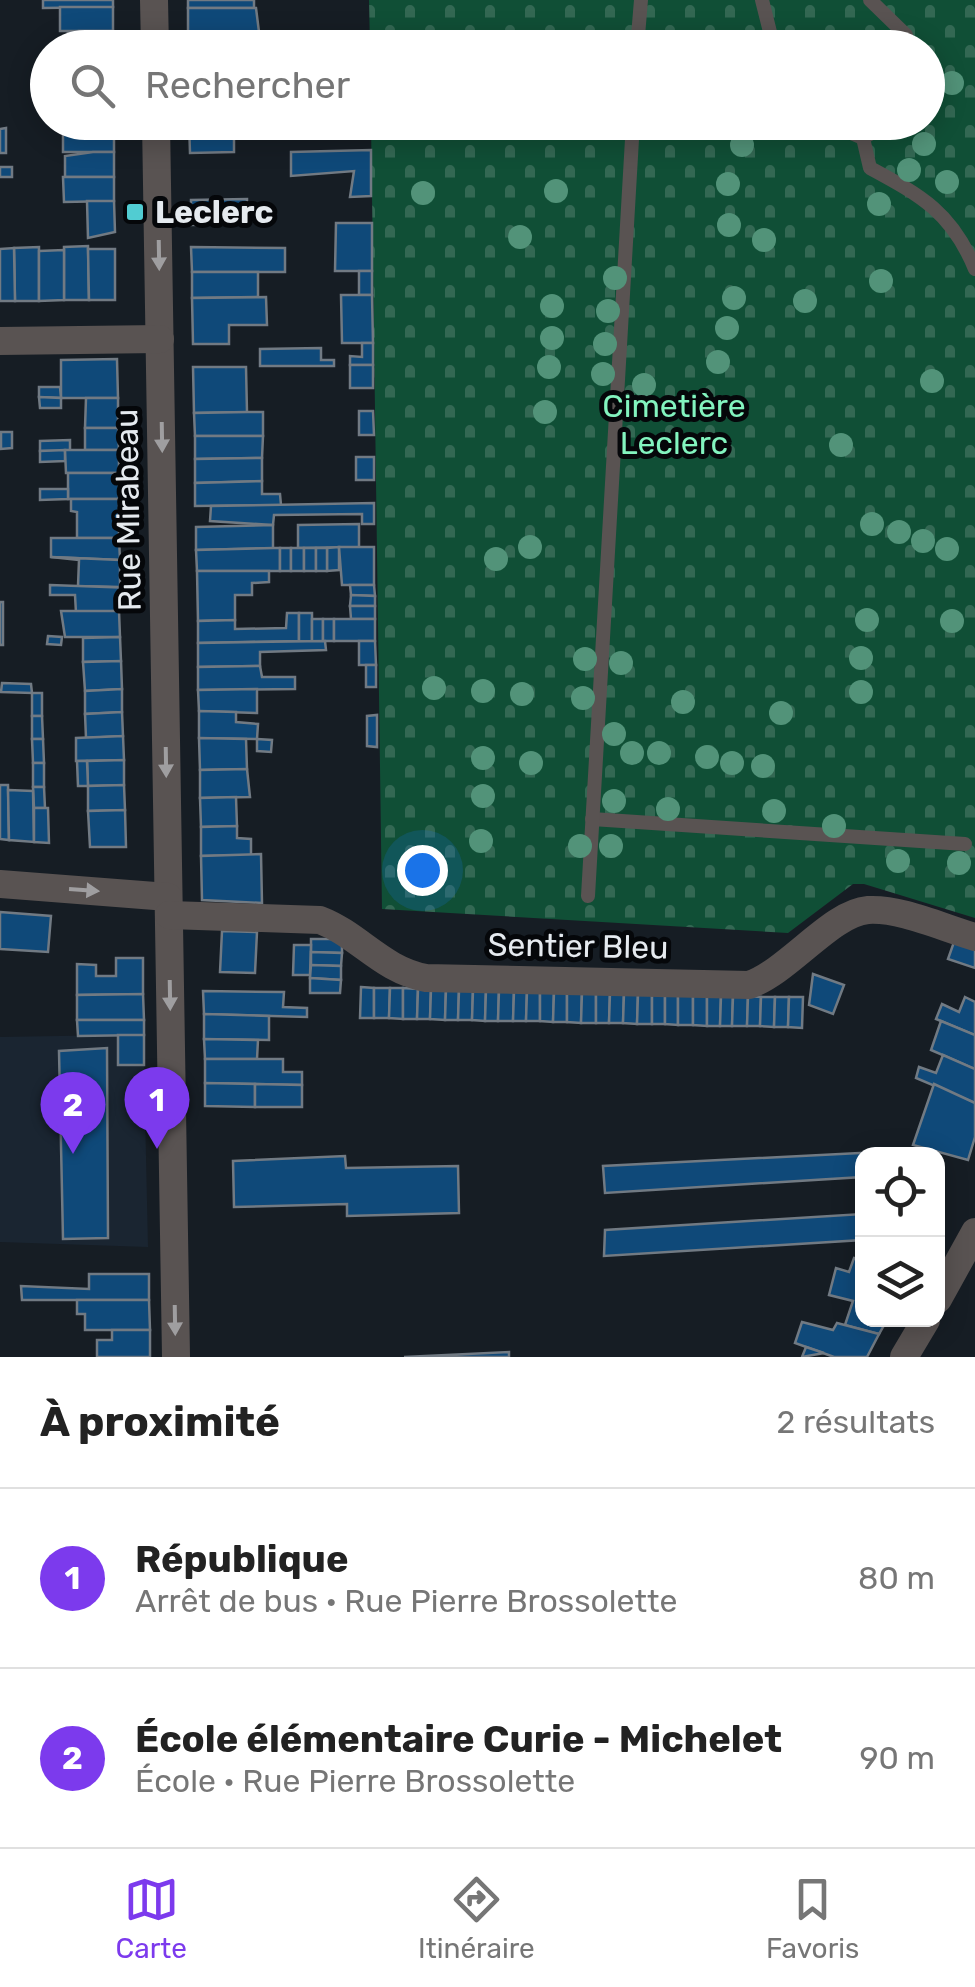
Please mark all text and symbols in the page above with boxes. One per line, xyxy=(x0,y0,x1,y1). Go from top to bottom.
search box xyxy=(30,30,945,140)
icon: search xyxy=(65,58,120,113)
text: Rechercher xyxy=(145,62,350,108)
place label: Leclerc xyxy=(155,193,273,231)
marker: Leclerc xyxy=(124,201,146,223)
one-way arrow xyxy=(152,239,168,271)
park label: Cimetière Leclerc xyxy=(602,387,746,462)
street label: Rue Mirabeau xyxy=(107,408,149,612)
one-way arrow xyxy=(154,421,170,453)
one-way arrow xyxy=(159,746,175,778)
your location xyxy=(397,845,448,896)
one-way arrow xyxy=(69,883,100,899)
street label: Sentier Bleu xyxy=(487,925,669,967)
one-way arrow xyxy=(162,979,178,1011)
pin: 1 xyxy=(124,1066,190,1149)
pin: 2 xyxy=(40,1072,106,1154)
map controls xyxy=(855,1147,945,1327)
button: locate xyxy=(855,1147,945,1237)
button: layers xyxy=(855,1237,945,1327)
one-way arrow xyxy=(167,1304,183,1336)
text: À proximité xyxy=(40,1397,280,1447)
text: 2 résultats xyxy=(776,1403,935,1441)
text: République xyxy=(135,1536,349,1582)
text: 1 xyxy=(65,1559,80,1597)
text: 80 m xyxy=(858,1559,935,1597)
text: Arrêt de bus · Rue Pierre Brossolette xyxy=(135,1582,677,1620)
text: École élémentaire Curie - Michelet xyxy=(135,1716,782,1762)
text: 2 xyxy=(62,1739,83,1777)
text: 90 m xyxy=(859,1739,935,1777)
text: École · Rue Pierre Brossolette xyxy=(135,1762,575,1800)
tab: Carte xyxy=(116,1872,187,1965)
tab: Itinéraire xyxy=(418,1872,535,1965)
tab: Favoris xyxy=(766,1872,859,1965)

